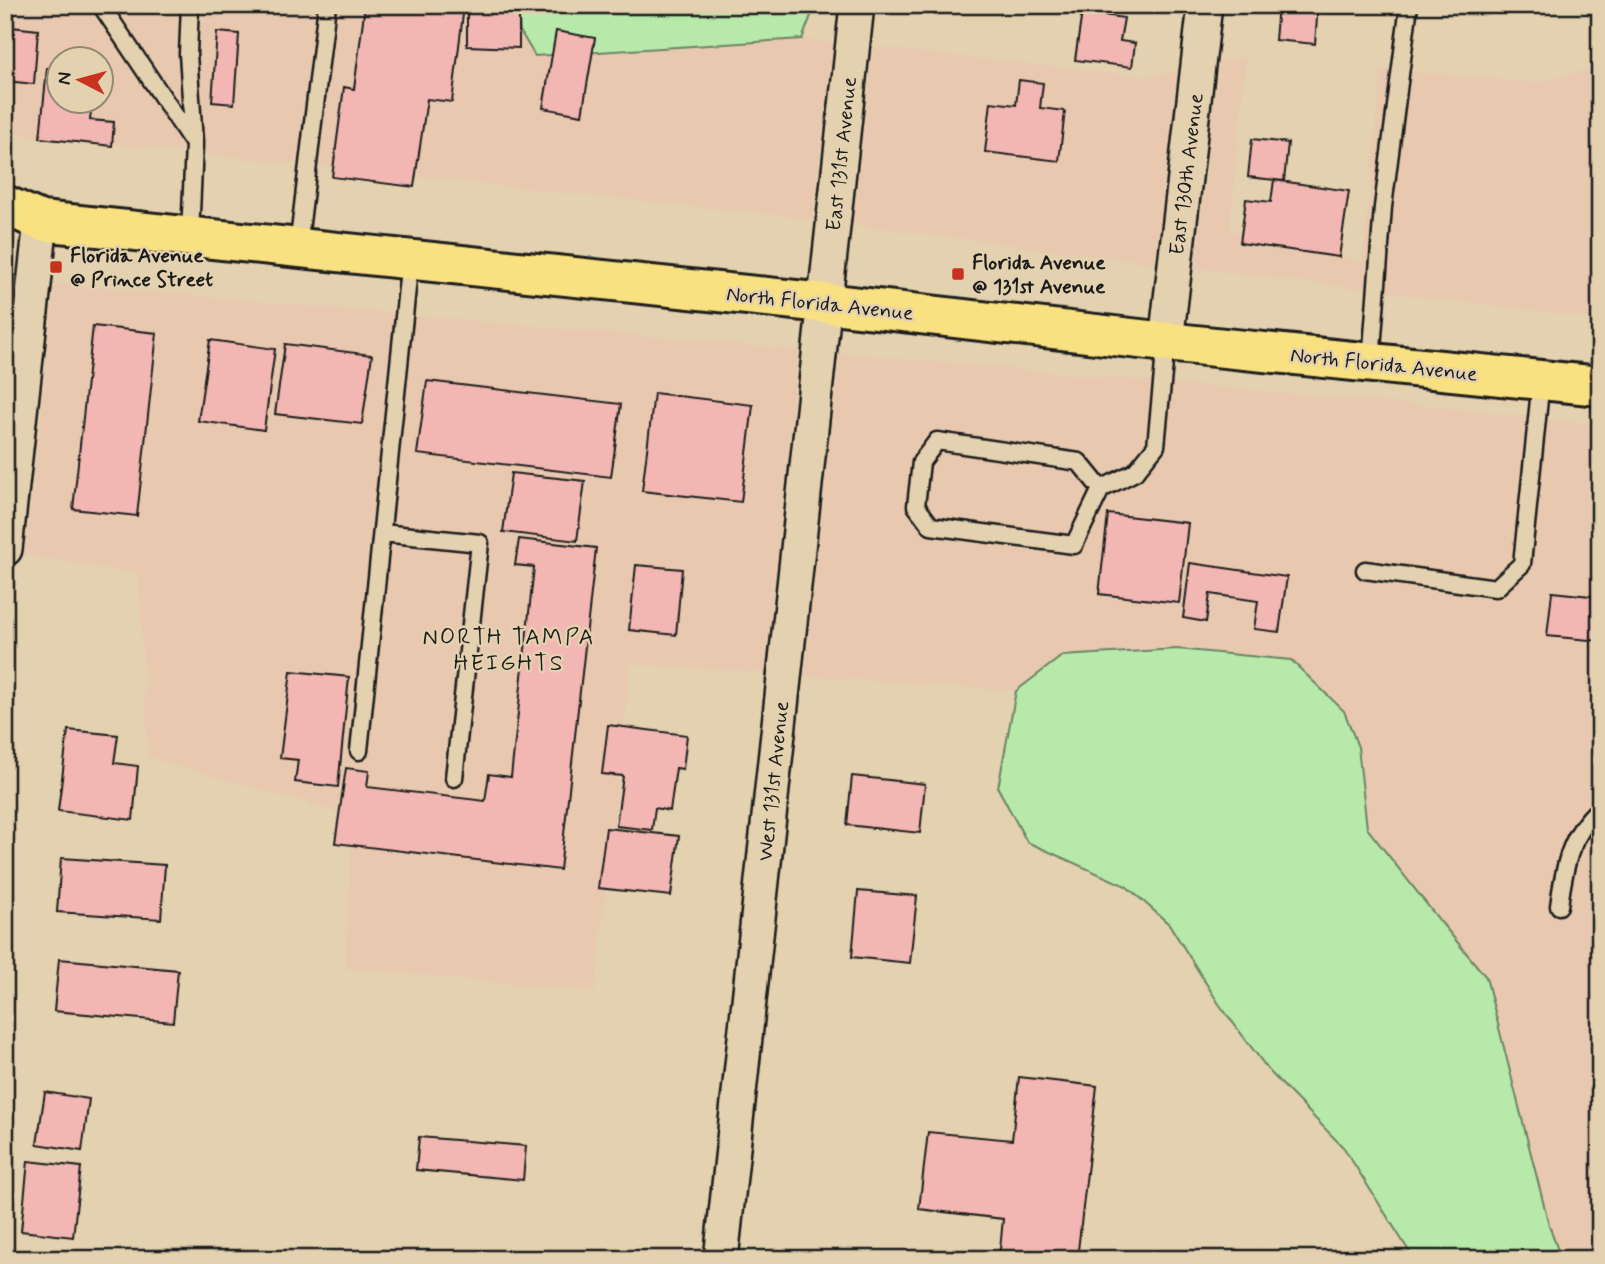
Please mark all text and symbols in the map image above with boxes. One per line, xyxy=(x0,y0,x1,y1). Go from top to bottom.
north arrow xyxy=(46,46,116,116)
text: N xyxy=(51,71,78,86)
street label: East 131st Avenue xyxy=(820,75,864,233)
street label: East 130th Avenue xyxy=(1163,92,1211,257)
place label: Florida Avenue @ Prince Street xyxy=(70,242,213,294)
place label: Florida Avenue @ 131st Avenue xyxy=(972,249,1106,301)
marker: Florida Avenue @ Prince Street xyxy=(48,259,64,275)
marker: Florida Avenue @ 131st Avenue xyxy=(950,266,966,282)
street label: North Florida Avenue xyxy=(725,280,915,328)
street label: North Florida Avenue xyxy=(1289,341,1479,389)
district label: NORTH TAMPA HEIGHTS xyxy=(423,623,595,679)
street label: West 131st Avenue xyxy=(752,700,796,863)

